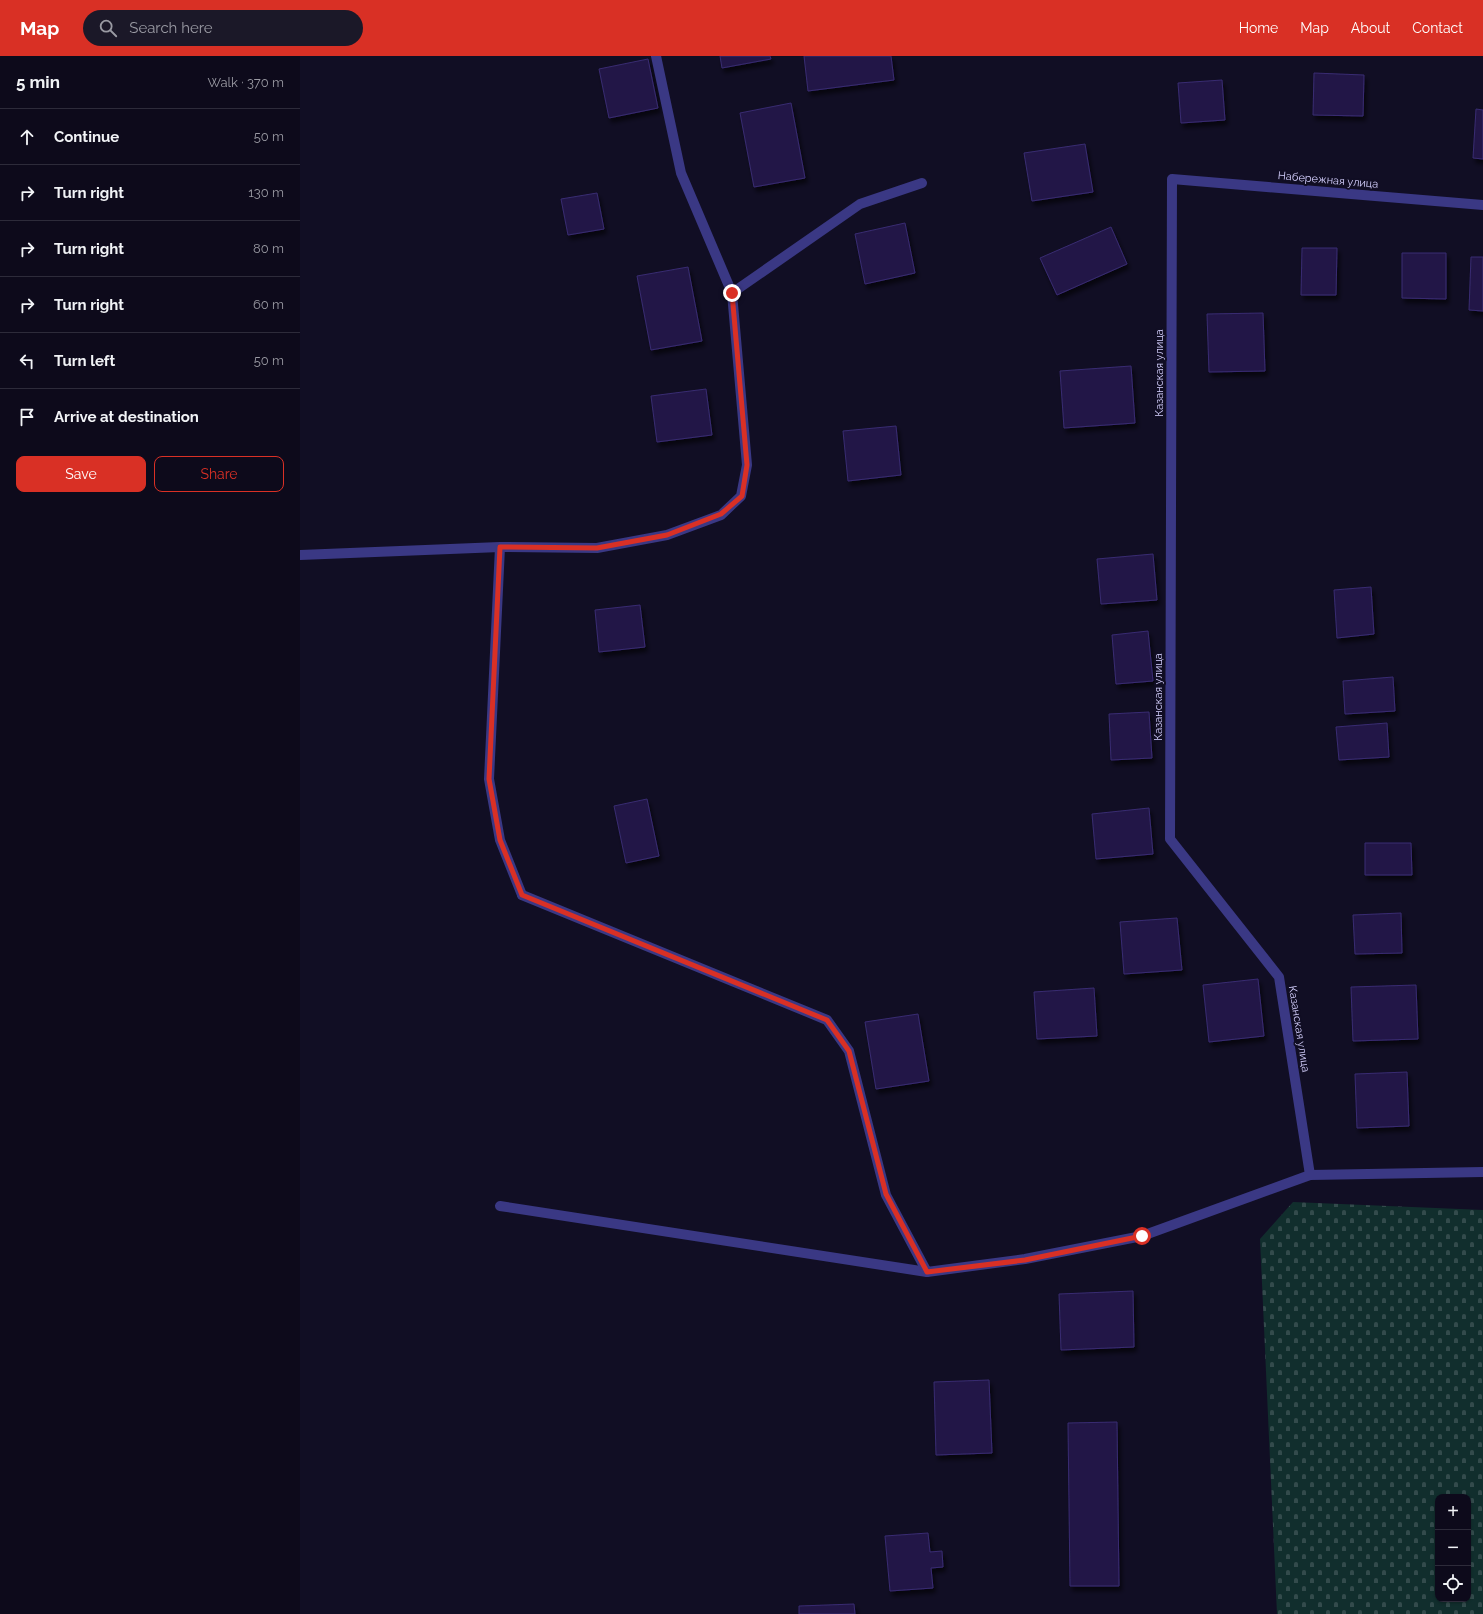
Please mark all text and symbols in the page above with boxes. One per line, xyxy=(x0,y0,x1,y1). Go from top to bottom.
search box xyxy=(83,10,363,46)
text: Map xyxy=(20,17,59,39)
icon: search xyxy=(97,17,119,39)
text: Search here xyxy=(129,19,213,37)
text: Home xyxy=(1239,20,1278,36)
text: Map xyxy=(1300,20,1329,36)
text: About xyxy=(1351,20,1390,36)
text: Contact xyxy=(1412,20,1463,36)
text: 5 min xyxy=(16,72,60,92)
text: Walk · 370 m xyxy=(207,75,284,90)
icon: ahead xyxy=(16,126,38,148)
text: Continue xyxy=(54,128,119,146)
text: 50 m xyxy=(254,129,284,144)
street label: Набережная улица xyxy=(1277,169,1379,191)
icon: right xyxy=(16,182,38,204)
text: Turn right xyxy=(54,184,124,202)
text: 130 m xyxy=(248,185,284,200)
icon: right xyxy=(16,238,38,260)
text: Turn right xyxy=(54,240,124,258)
text: 80 m xyxy=(253,241,284,256)
route end xyxy=(723,284,741,302)
icon: right xyxy=(16,294,38,316)
text: Turn right xyxy=(54,296,124,314)
text: 60 m xyxy=(253,297,284,312)
street label: Казанская улица xyxy=(1153,329,1166,417)
icon: left xyxy=(16,350,38,372)
text: Turn left xyxy=(54,352,115,370)
text: 50 m xyxy=(254,353,284,368)
icon: arrive xyxy=(16,406,38,428)
text: Arrive at destination xyxy=(54,408,199,426)
button: Save xyxy=(16,456,146,492)
button: Share xyxy=(154,456,284,492)
street label: Казанская улица xyxy=(1152,653,1165,741)
street label: Казанская улица xyxy=(1286,985,1312,1073)
route start xyxy=(1133,1227,1151,1245)
map controls xyxy=(1435,1494,1471,1602)
button: + xyxy=(1435,1494,1471,1530)
button: − xyxy=(1435,1530,1471,1566)
button: locate xyxy=(1435,1566,1471,1602)

